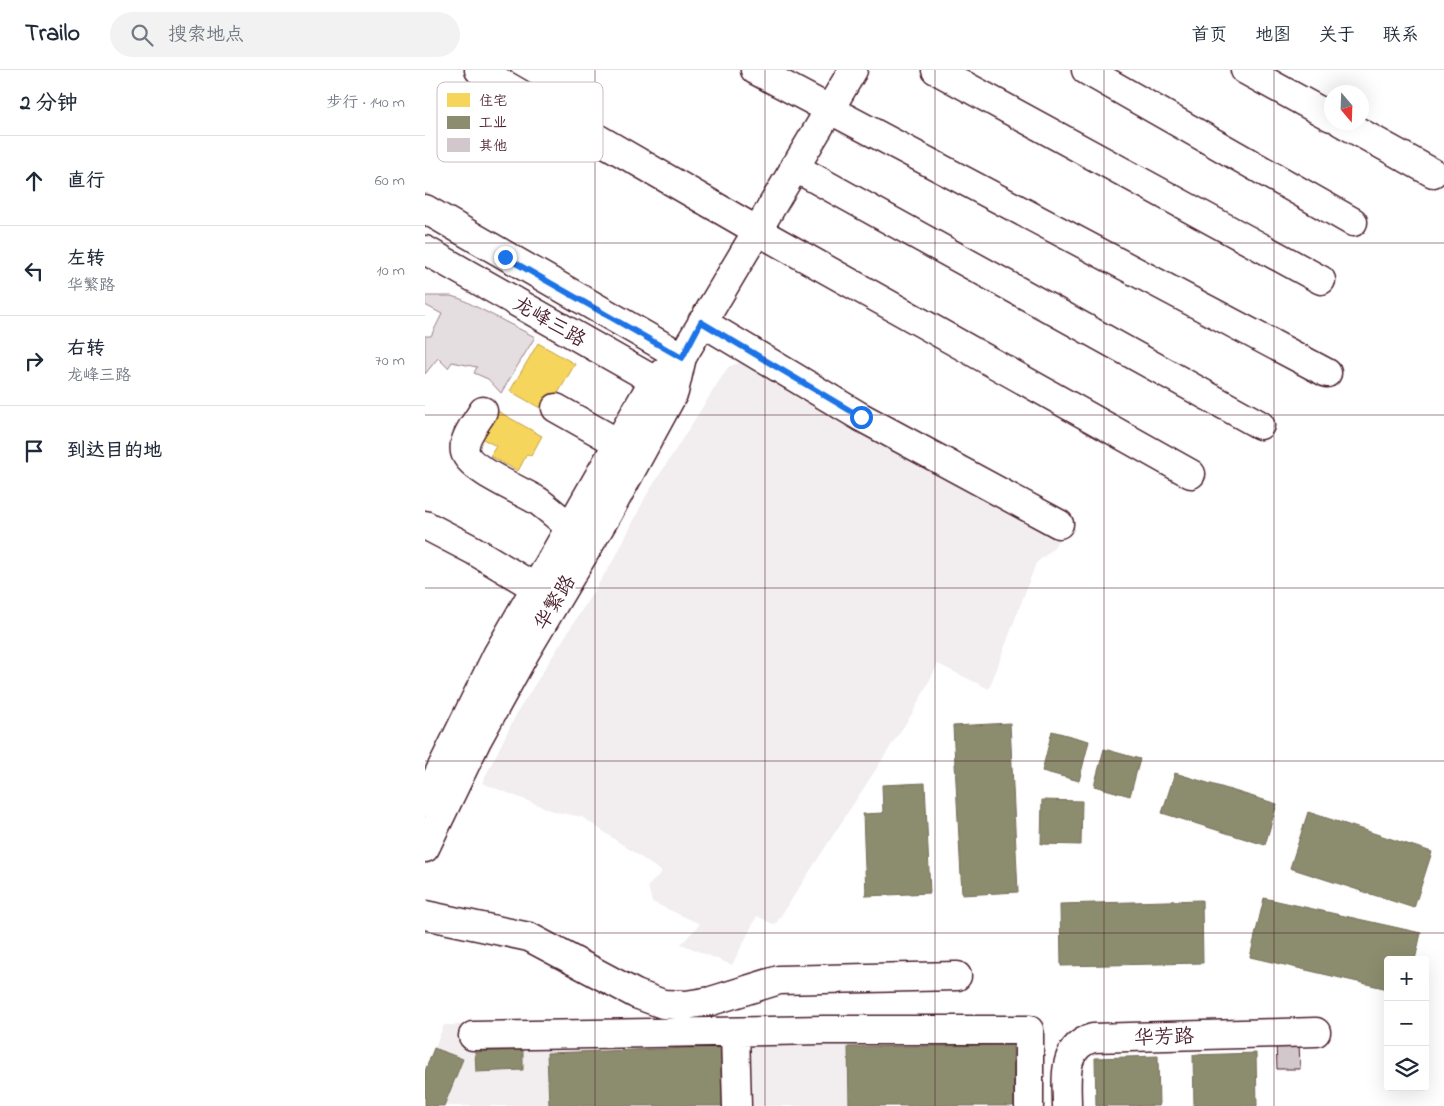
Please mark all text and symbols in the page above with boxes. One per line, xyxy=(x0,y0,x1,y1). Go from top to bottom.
search box xyxy=(110,12,460,57)
text: Trailo xyxy=(25,17,80,52)
icon: search xyxy=(128,21,156,49)
text: 搜索地点 xyxy=(168,22,244,49)
text: 首页 xyxy=(1191,23,1227,49)
text: 地图 xyxy=(1255,23,1291,49)
text: 关于 xyxy=(1319,23,1355,49)
text: 联系 xyxy=(1383,23,1419,49)
legend xyxy=(437,82,603,162)
north arrow xyxy=(1324,85,1369,130)
text: 2 分钟 xyxy=(20,89,78,119)
text: 步行 · 140 m xyxy=(327,91,405,115)
text: 住宅 xyxy=(479,91,507,112)
text: 工业 xyxy=(479,113,507,134)
text: 其他 xyxy=(479,136,507,157)
icon: ahead xyxy=(20,167,48,195)
text: 直行 xyxy=(67,168,105,195)
text: 60 m xyxy=(375,169,405,193)
text: 左转 xyxy=(67,246,105,273)
route end xyxy=(494,246,517,269)
icon: left xyxy=(20,257,48,285)
text: 10 m xyxy=(377,259,405,283)
text: 华繁路 xyxy=(67,274,115,298)
street label: 龙峰三路 xyxy=(507,291,592,356)
text: 右转 xyxy=(67,336,105,363)
icon: right xyxy=(20,347,48,375)
text: 70 m xyxy=(375,349,405,373)
text: 龙峰三路 xyxy=(67,364,131,388)
route start xyxy=(850,406,873,429)
icon: arrive xyxy=(20,437,48,465)
text: 到达目的地 xyxy=(67,438,162,465)
street label: 华繁路 xyxy=(528,569,585,636)
map controls xyxy=(1384,956,1429,1091)
button: + xyxy=(1384,956,1429,1001)
button: − xyxy=(1384,1001,1429,1046)
street label: 华芳路 xyxy=(1134,1023,1196,1054)
button: layers xyxy=(1384,1046,1429,1091)

